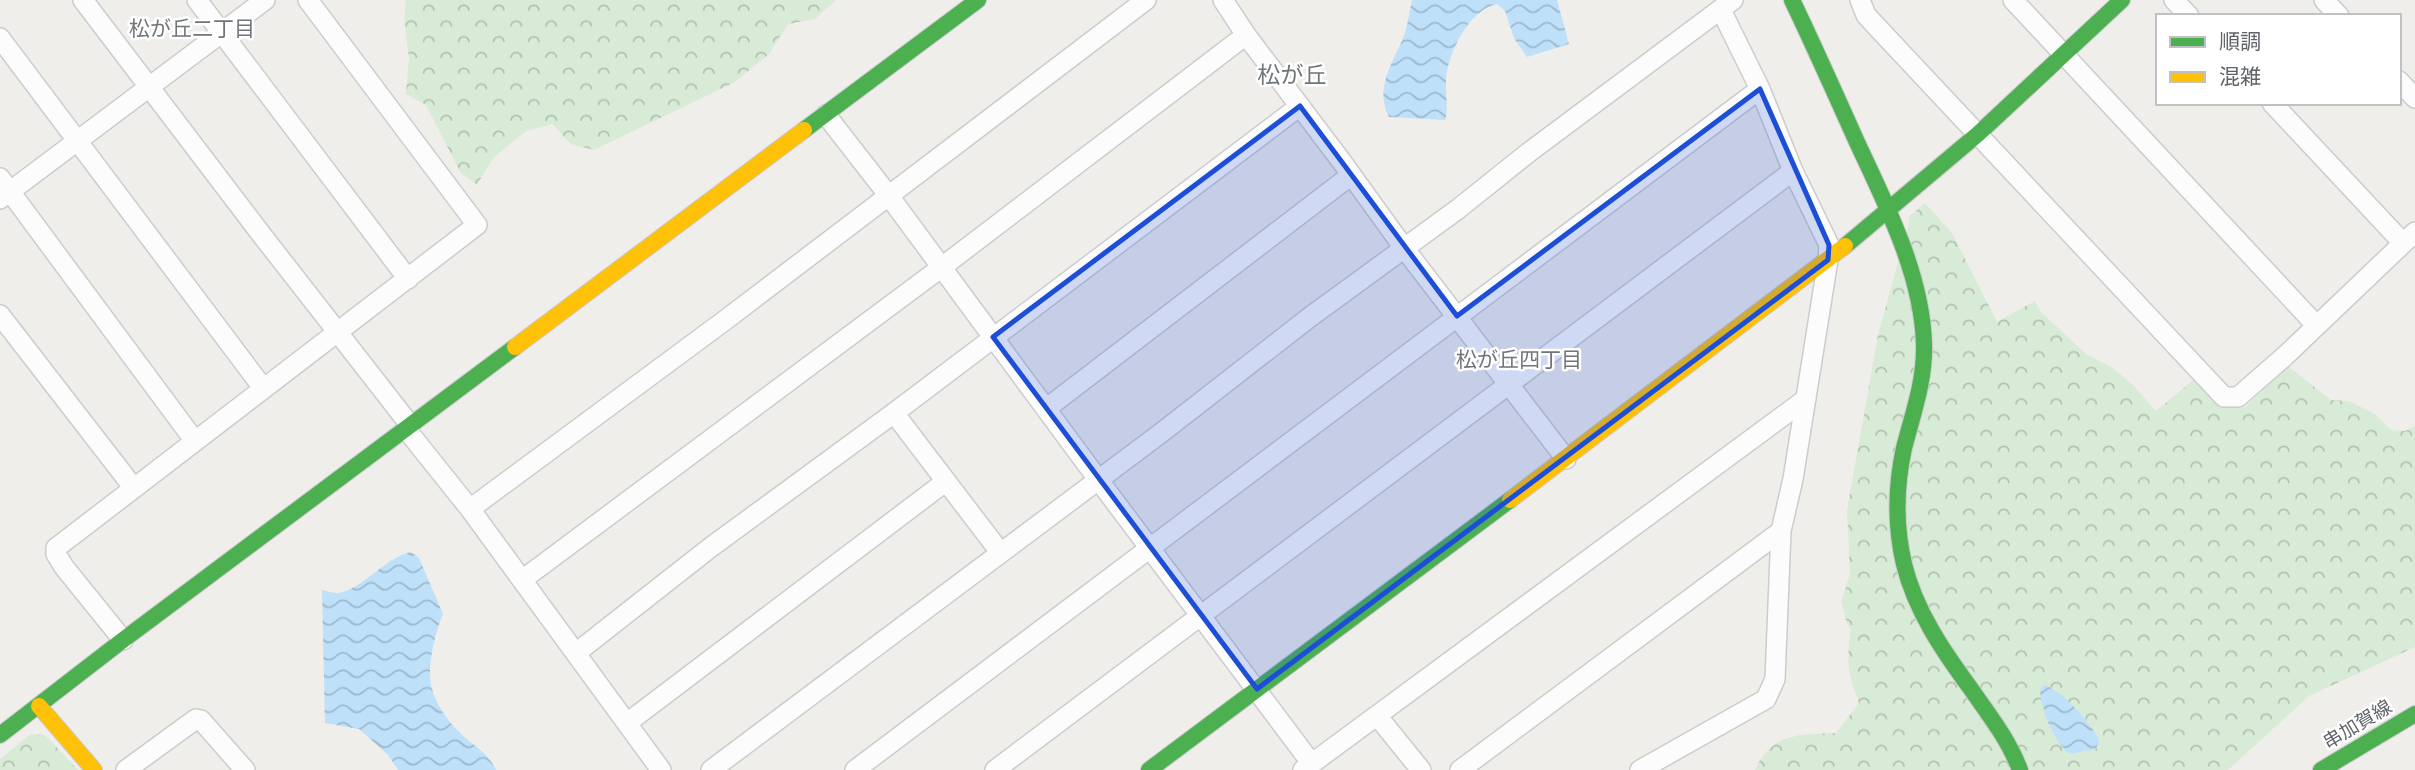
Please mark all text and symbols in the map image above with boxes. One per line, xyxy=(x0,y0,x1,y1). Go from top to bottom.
district label: 松が丘二丁目 xyxy=(129,14,255,42)
legend xyxy=(2156,14,2401,105)
text: 順調 xyxy=(2219,27,2261,55)
district label: 松が丘 xyxy=(1258,59,1327,89)
text: 混雑 xyxy=(2219,62,2261,90)
district label: 松が丘四丁目 xyxy=(1456,345,1582,373)
street label: 串加賀線 xyxy=(2318,694,2396,754)

